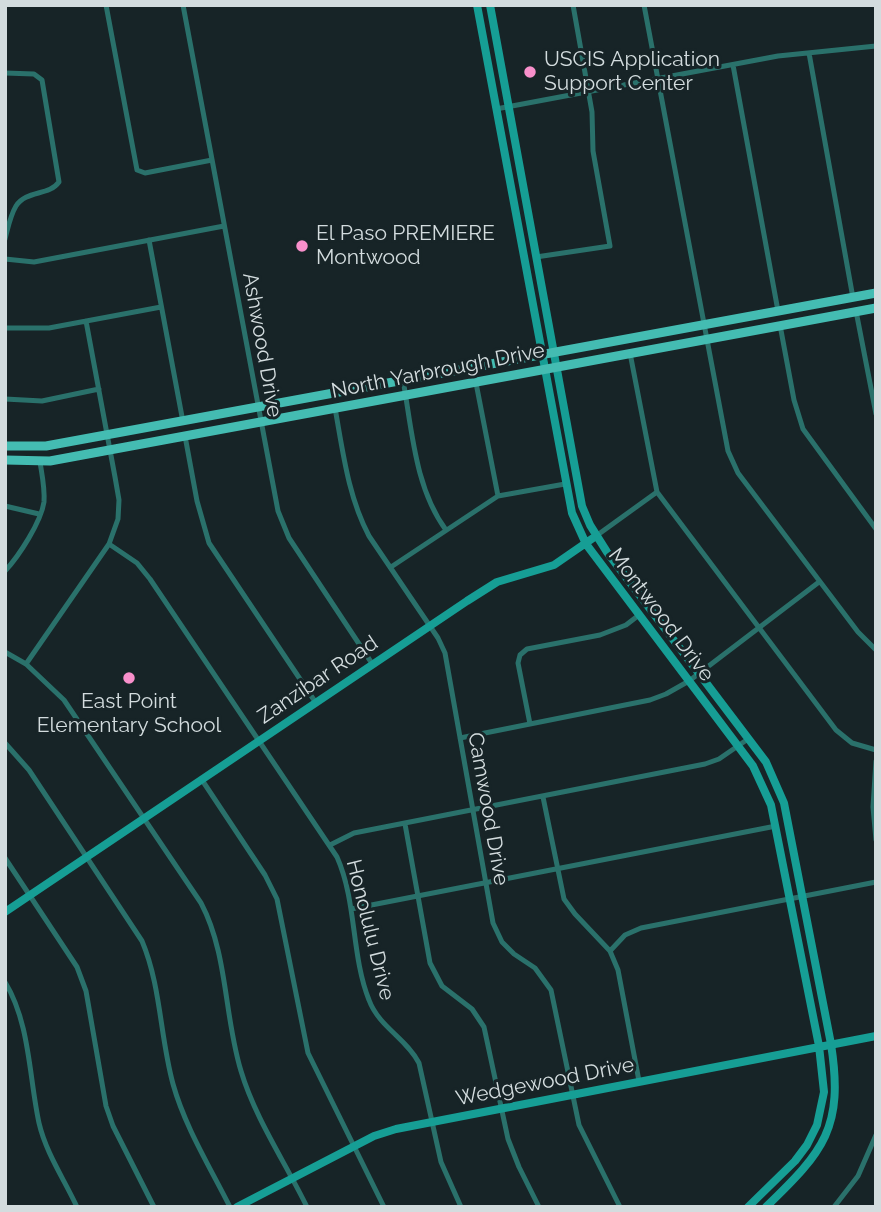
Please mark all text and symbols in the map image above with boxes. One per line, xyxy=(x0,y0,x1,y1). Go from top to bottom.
place label: USCIS Application Support Center xyxy=(544,47,720,97)
marker: USCIS Application Support Center xyxy=(522,64,538,80)
place label: El Paso PREMIERE Montwood xyxy=(316,221,495,271)
marker: El Paso PREMIERE Montwood xyxy=(294,238,310,254)
street label: Ashwood Drive xyxy=(237,271,287,419)
street label: North Yarbrough Drive xyxy=(329,338,547,404)
street label: Montwood Drive xyxy=(603,543,719,687)
street label: Zanzibar Road xyxy=(253,631,383,729)
marker: East Point Elementary School xyxy=(121,670,137,686)
place label: East Point Elementary School xyxy=(37,689,221,739)
street label: Camwood Drive xyxy=(462,730,514,888)
street label: Honolulu Drive xyxy=(340,857,400,1003)
street label: Wedgewood Drive xyxy=(454,1052,636,1112)

